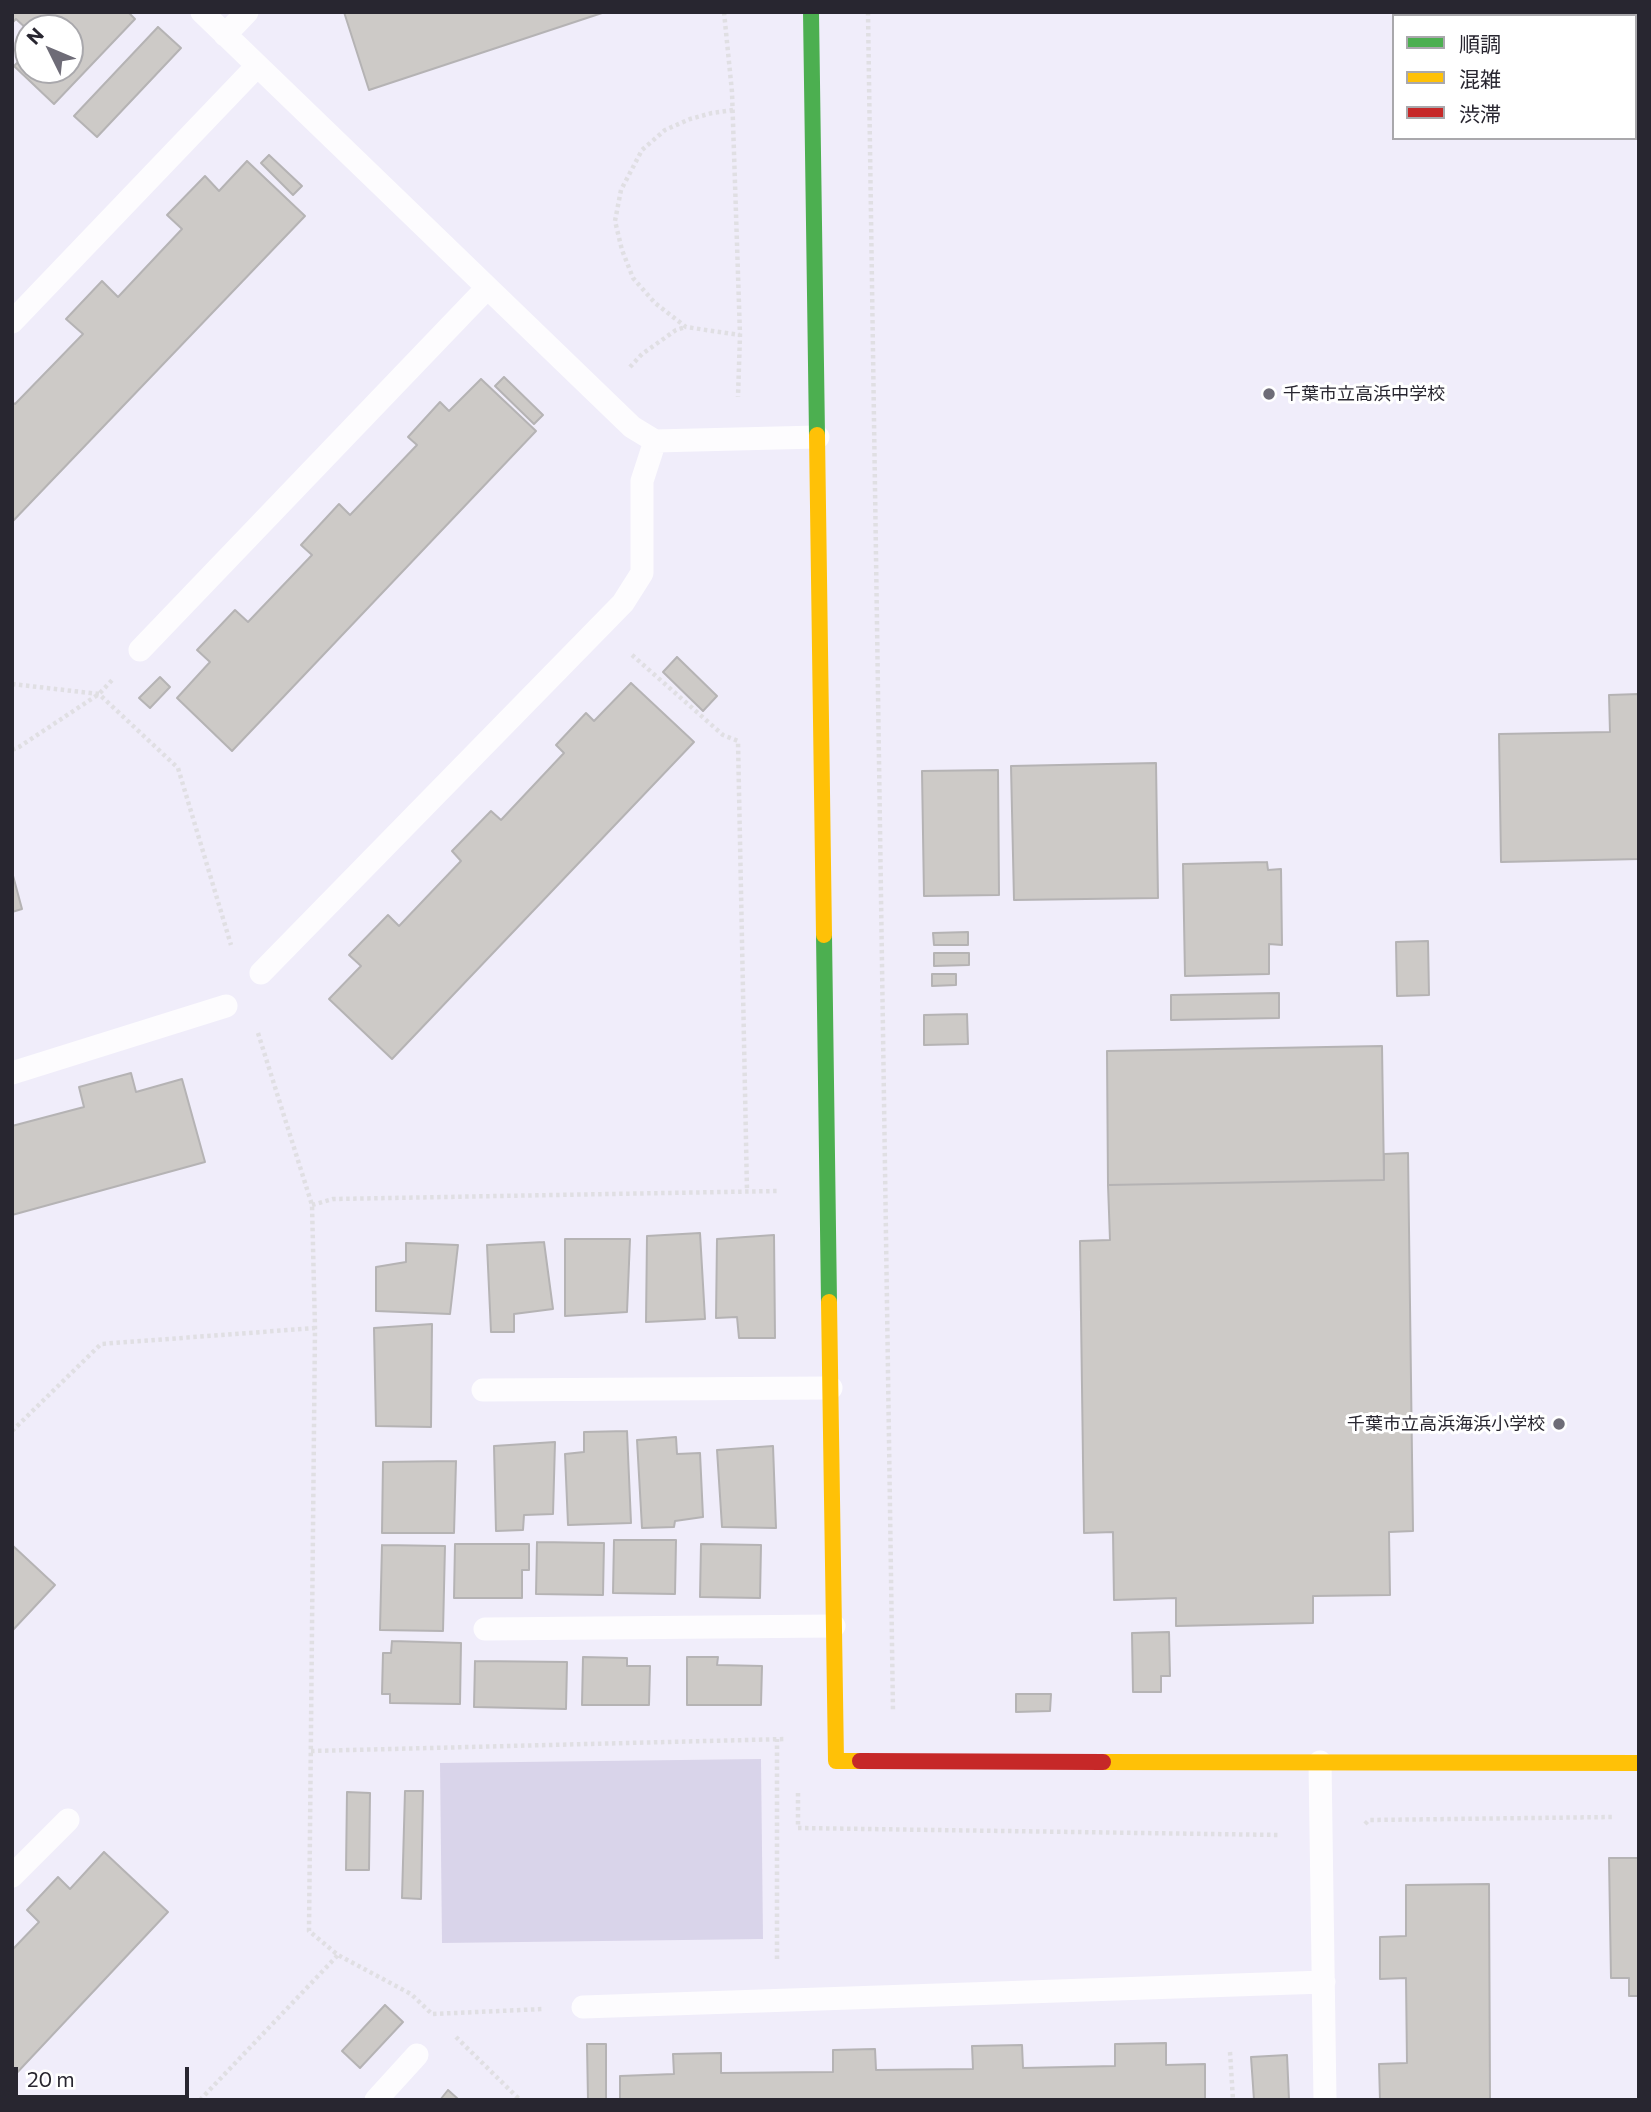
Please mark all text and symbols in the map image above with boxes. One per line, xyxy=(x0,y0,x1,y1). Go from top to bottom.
north arrow xyxy=(14,14,84,84)
legend xyxy=(1392,14,1637,140)
text: N xyxy=(21,23,48,49)
text: 順調 xyxy=(1459,31,1501,56)
text: 混雑 xyxy=(1459,66,1501,91)
text: 渋滞 xyxy=(1459,101,1501,126)
place label: 千葉市立高浜中学校 xyxy=(1283,383,1445,405)
marker: 千葉市立高浜中学校 xyxy=(1261,386,1277,402)
place label: 千葉市立高浜海浜小学校 xyxy=(1347,1413,1545,1435)
marker: 千葉市立高浜海浜小学校 xyxy=(1551,1416,1567,1432)
scale bar xyxy=(18,2052,192,2096)
text: 20 m xyxy=(27,2066,75,2091)

